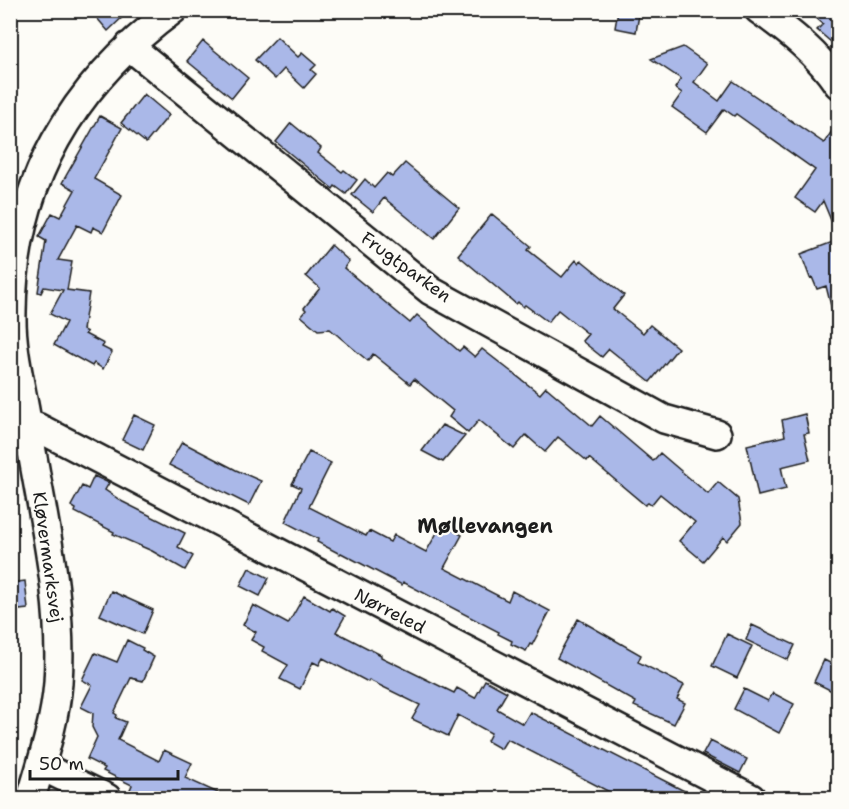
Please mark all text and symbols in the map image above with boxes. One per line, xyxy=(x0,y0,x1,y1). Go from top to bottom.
street label: Frugtparken xyxy=(356,226,456,308)
street label: Kløvermarksvej xyxy=(27,490,69,624)
district label: Møllevangen xyxy=(417,513,553,539)
street label: Nørreled xyxy=(350,583,430,639)
scale bar xyxy=(30,743,178,781)
text: 50 m xyxy=(39,752,84,776)

